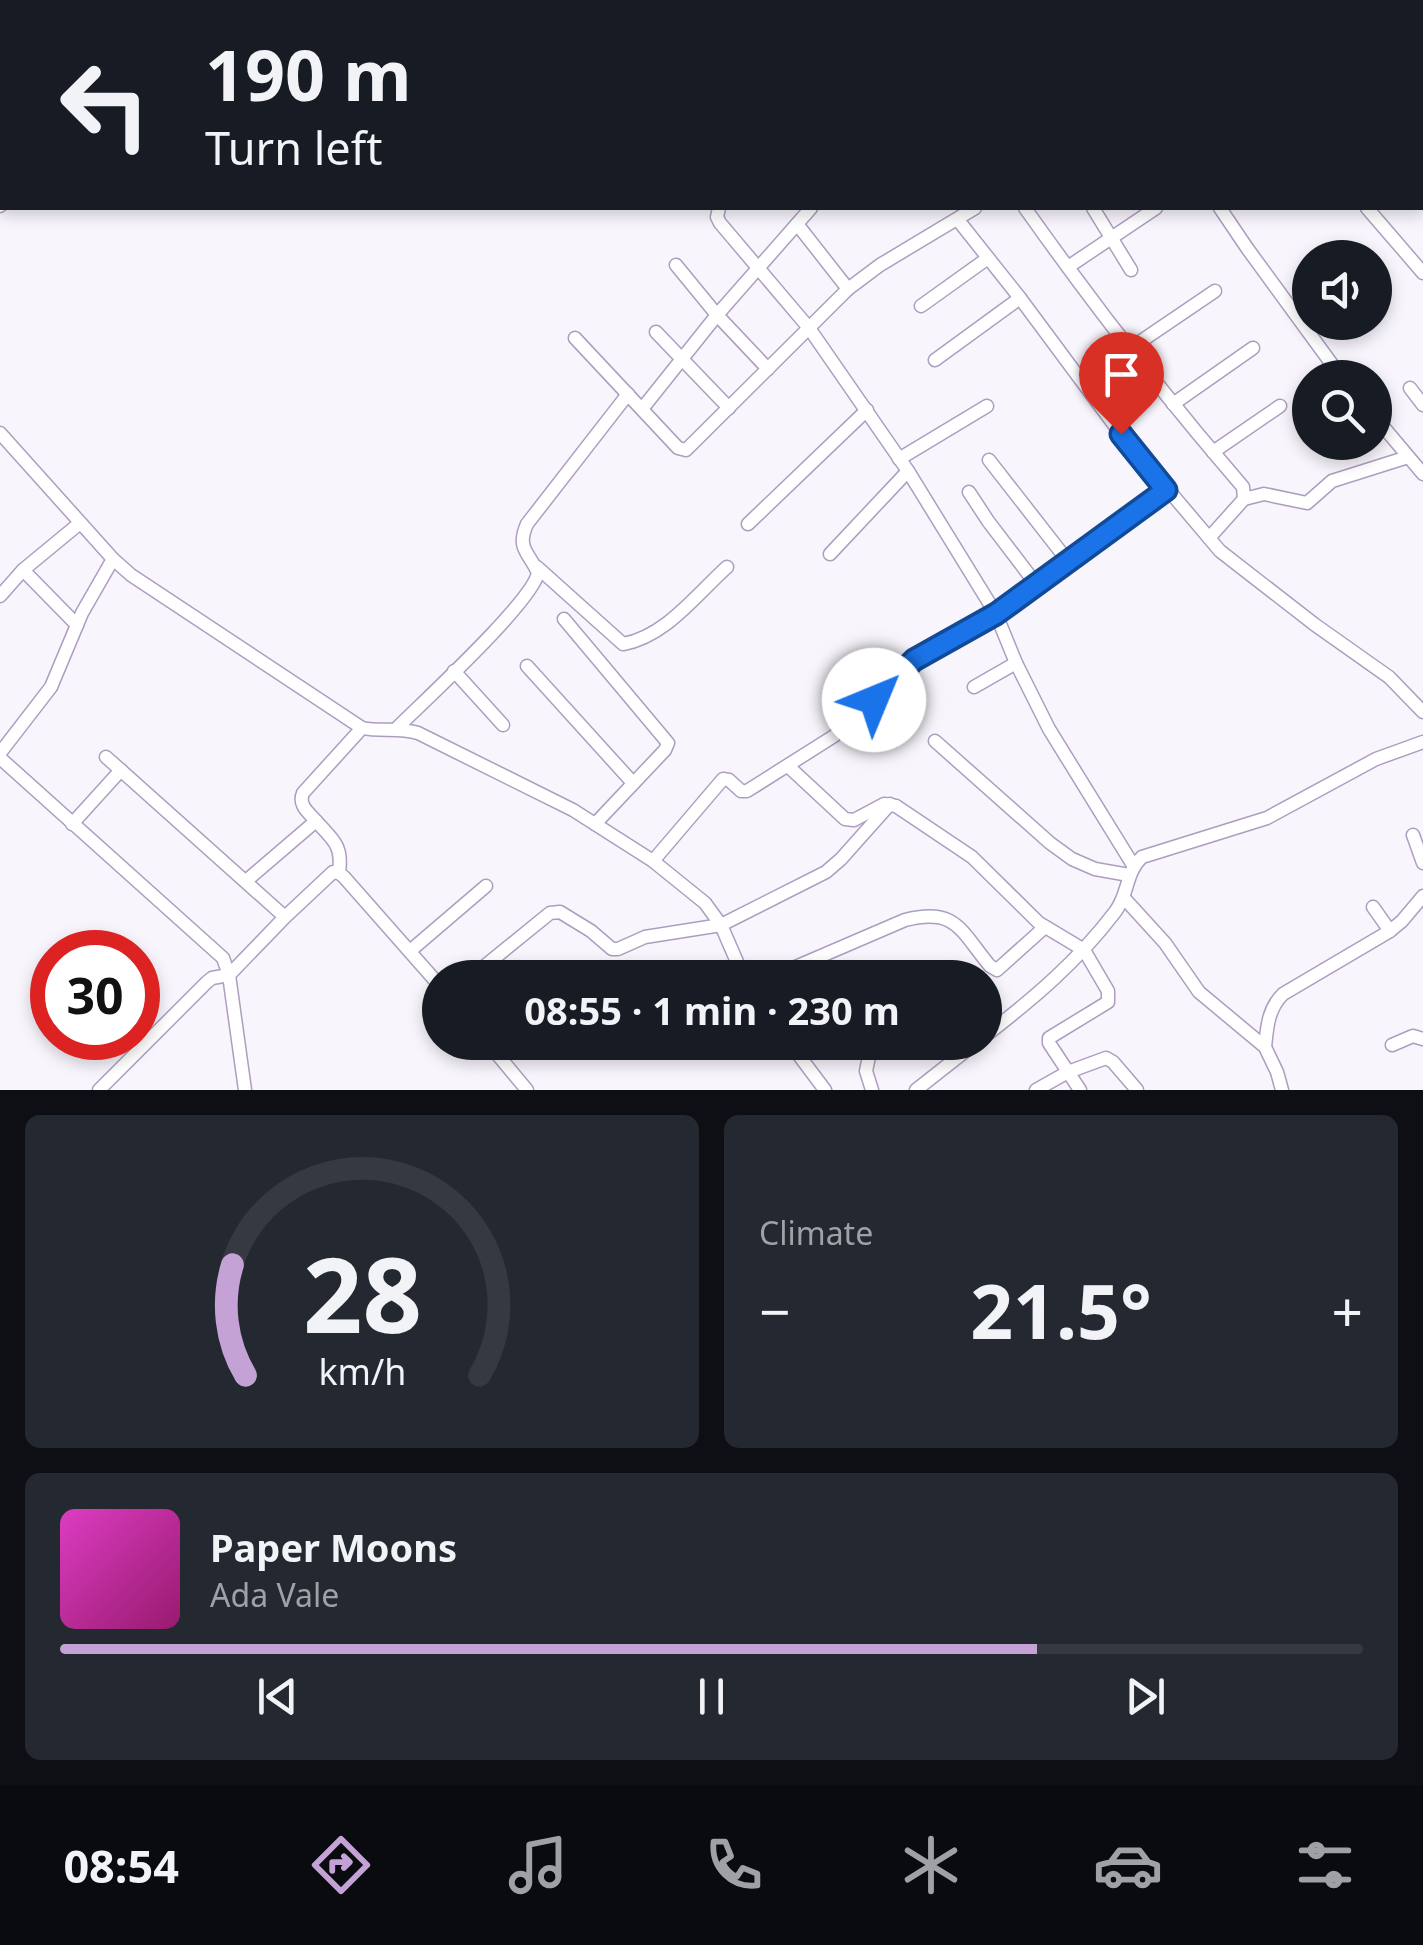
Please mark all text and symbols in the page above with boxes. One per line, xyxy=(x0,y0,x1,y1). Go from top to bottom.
text: 190 m xyxy=(205,26,412,122)
icon: left xyxy=(40,40,170,170)
text: Turn left xyxy=(205,117,382,178)
map controls xyxy=(1292,240,1392,460)
button: sound xyxy=(1292,240,1392,340)
pin xyxy=(1079,332,1164,435)
icon: arrive xyxy=(1094,347,1149,402)
button: search xyxy=(1292,360,1392,460)
position arrow xyxy=(822,648,926,752)
speed limit sign: 30 xyxy=(30,930,160,1060)
text: 08:55 · 1 min · 230 m xyxy=(524,984,900,1036)
text: Climate xyxy=(759,1211,873,1254)
text: 28 xyxy=(303,1222,421,1363)
text: 21.5° xyxy=(970,1259,1152,1361)
text: − xyxy=(759,1273,790,1348)
text: + xyxy=(1332,1273,1363,1348)
text: km/h xyxy=(318,1347,406,1395)
text: Paper Moons xyxy=(210,1521,457,1573)
text: Ada Vale xyxy=(210,1573,339,1616)
icon: previous xyxy=(250,1669,305,1724)
icon: pause xyxy=(684,1669,739,1724)
icon: next xyxy=(1118,1669,1173,1724)
icon: directions xyxy=(306,1830,376,1900)
icon: music xyxy=(503,1830,573,1900)
icon: phone xyxy=(699,1830,769,1900)
icon: climate xyxy=(896,1830,966,1900)
icon: car xyxy=(1093,1830,1163,1900)
icon: filters xyxy=(1290,1830,1360,1900)
text: 08:54 xyxy=(63,1835,179,1896)

